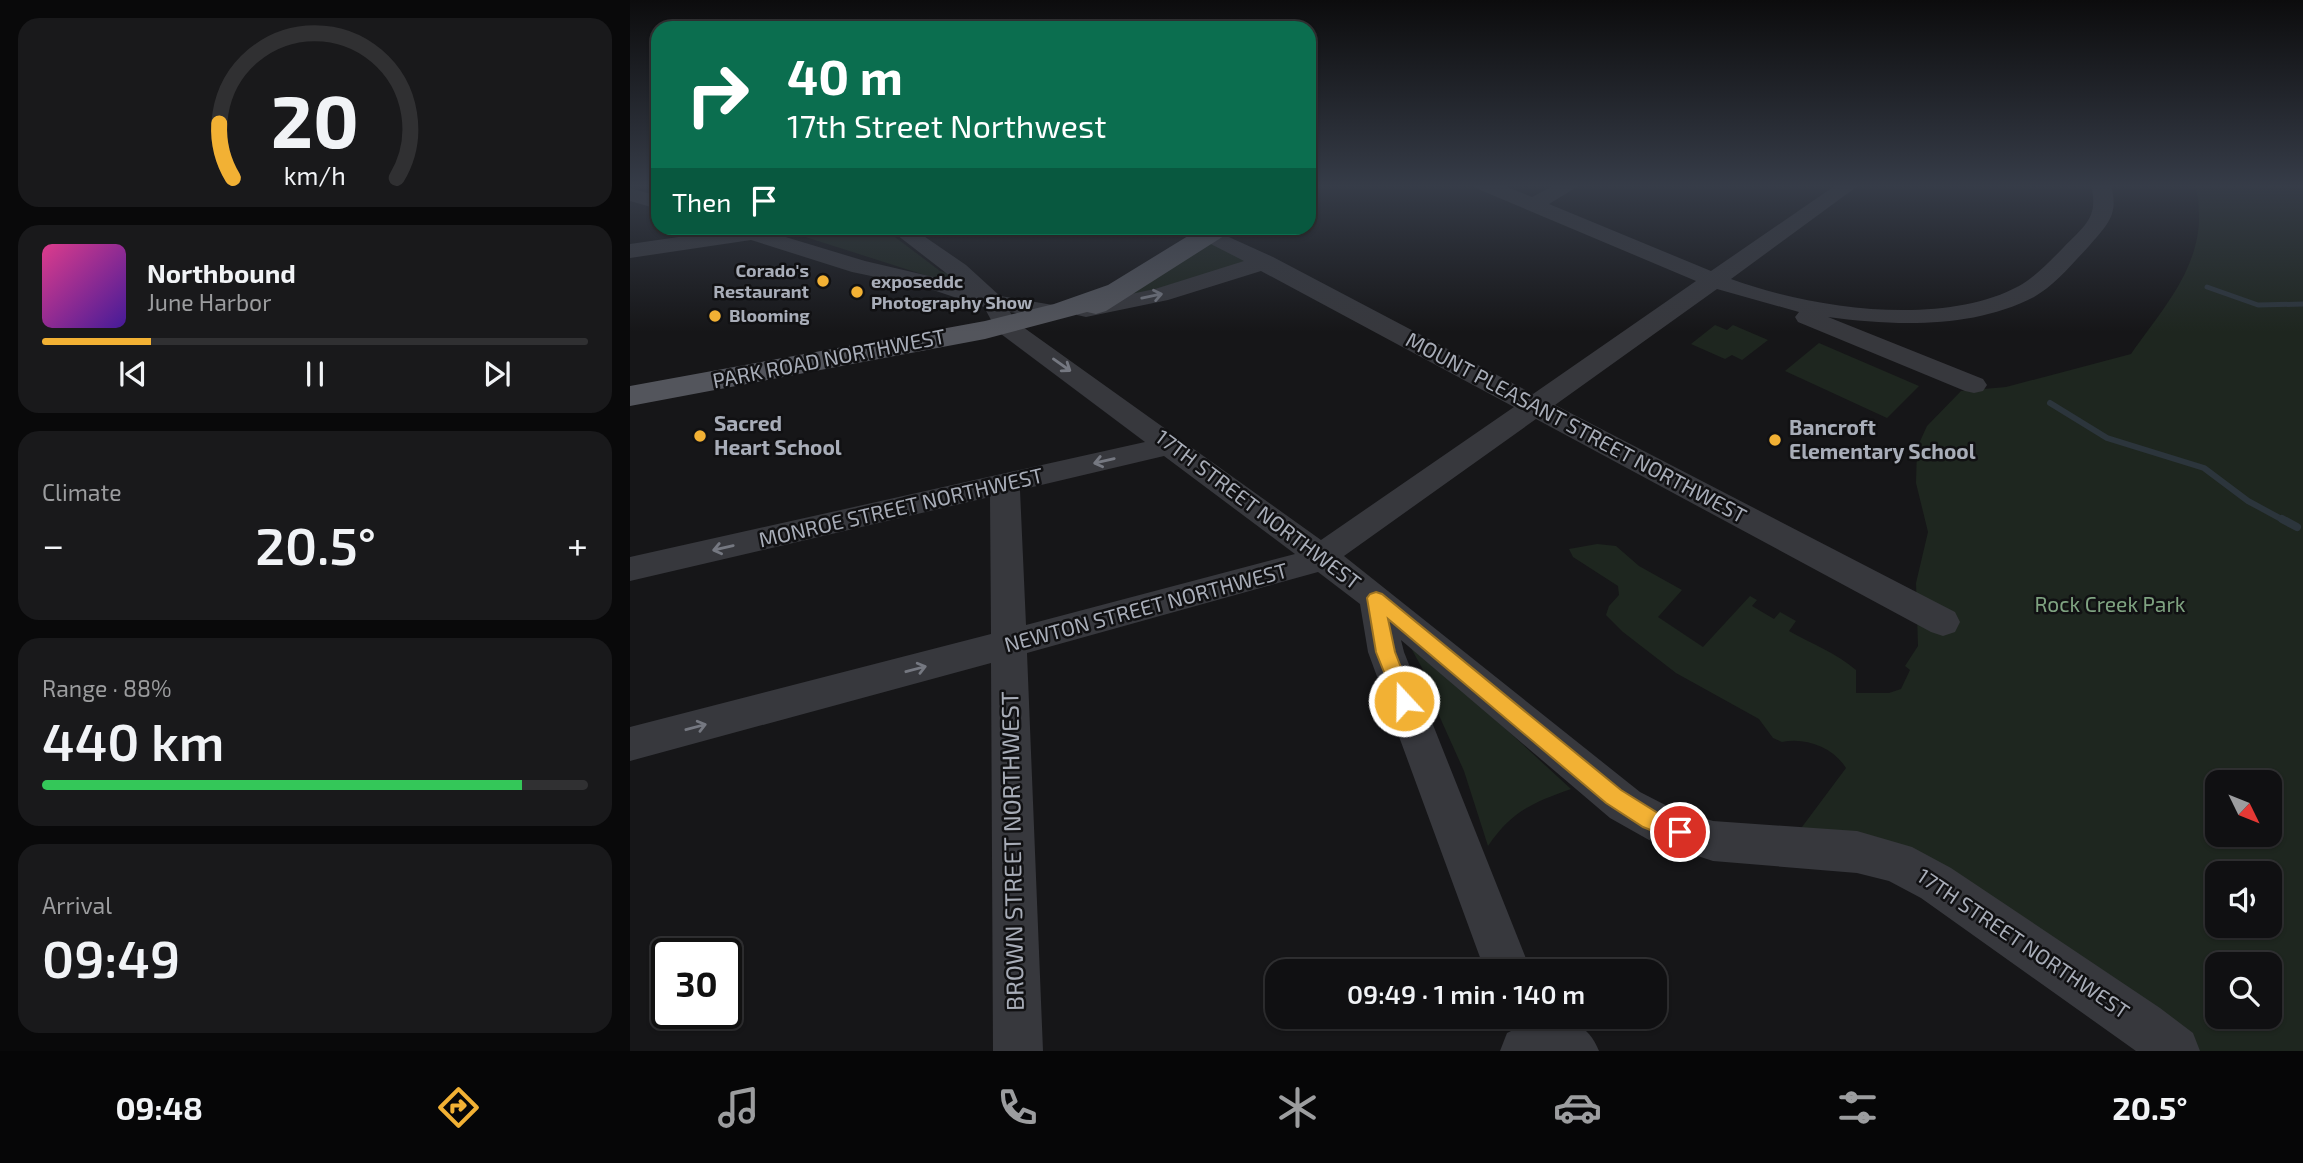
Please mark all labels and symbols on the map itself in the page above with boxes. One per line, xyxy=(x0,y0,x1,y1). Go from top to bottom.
place label: Corado's Restaurant xyxy=(713,259,810,302)
place label: exposeddc Photography Show xyxy=(871,270,1033,313)
marker: Corado's Restaurant xyxy=(815,273,831,289)
marker: exposeddc Photography Show xyxy=(849,284,865,300)
one-way arrow xyxy=(1140,289,1163,302)
place label: Blooming xyxy=(729,304,810,326)
marker: Blooming xyxy=(707,308,723,324)
street label: PARK ROAD NORTHWEST xyxy=(710,323,947,392)
street label: MOUNT PLEASANT STREET NORTHWEST xyxy=(1402,326,1751,527)
one-way arrow xyxy=(1052,358,1071,372)
place label: Sacred Heart School xyxy=(714,410,842,459)
place label: Bancroft Elementary School xyxy=(1789,414,1976,464)
street label: 17TH STREET NORTHWEST xyxy=(1151,423,1366,594)
marker: Sacred Heart School xyxy=(692,428,708,444)
marker: Bancroft Elementary School xyxy=(1767,432,1783,448)
one-way arrow xyxy=(1094,455,1116,468)
street label: MONROE STREET NORTHWEST xyxy=(756,462,1045,551)
one-way arrow xyxy=(713,542,735,555)
street label: NEWTON STREET NORTHWEST xyxy=(1001,557,1290,656)
park label: Rock Creek Park xyxy=(2034,591,2186,616)
one-way arrow xyxy=(904,662,927,675)
position arrow xyxy=(1367,664,1441,738)
street label: BROWN STREET NORTHWEST xyxy=(994,691,1029,1011)
one-way arrow xyxy=(684,720,707,733)
north arrow xyxy=(2205,770,2282,847)
pin xyxy=(1650,802,1710,862)
street label: 17TH STREET NORTHWEST xyxy=(1913,862,2135,1023)
speed limit sign: 30 xyxy=(651,938,742,1029)

